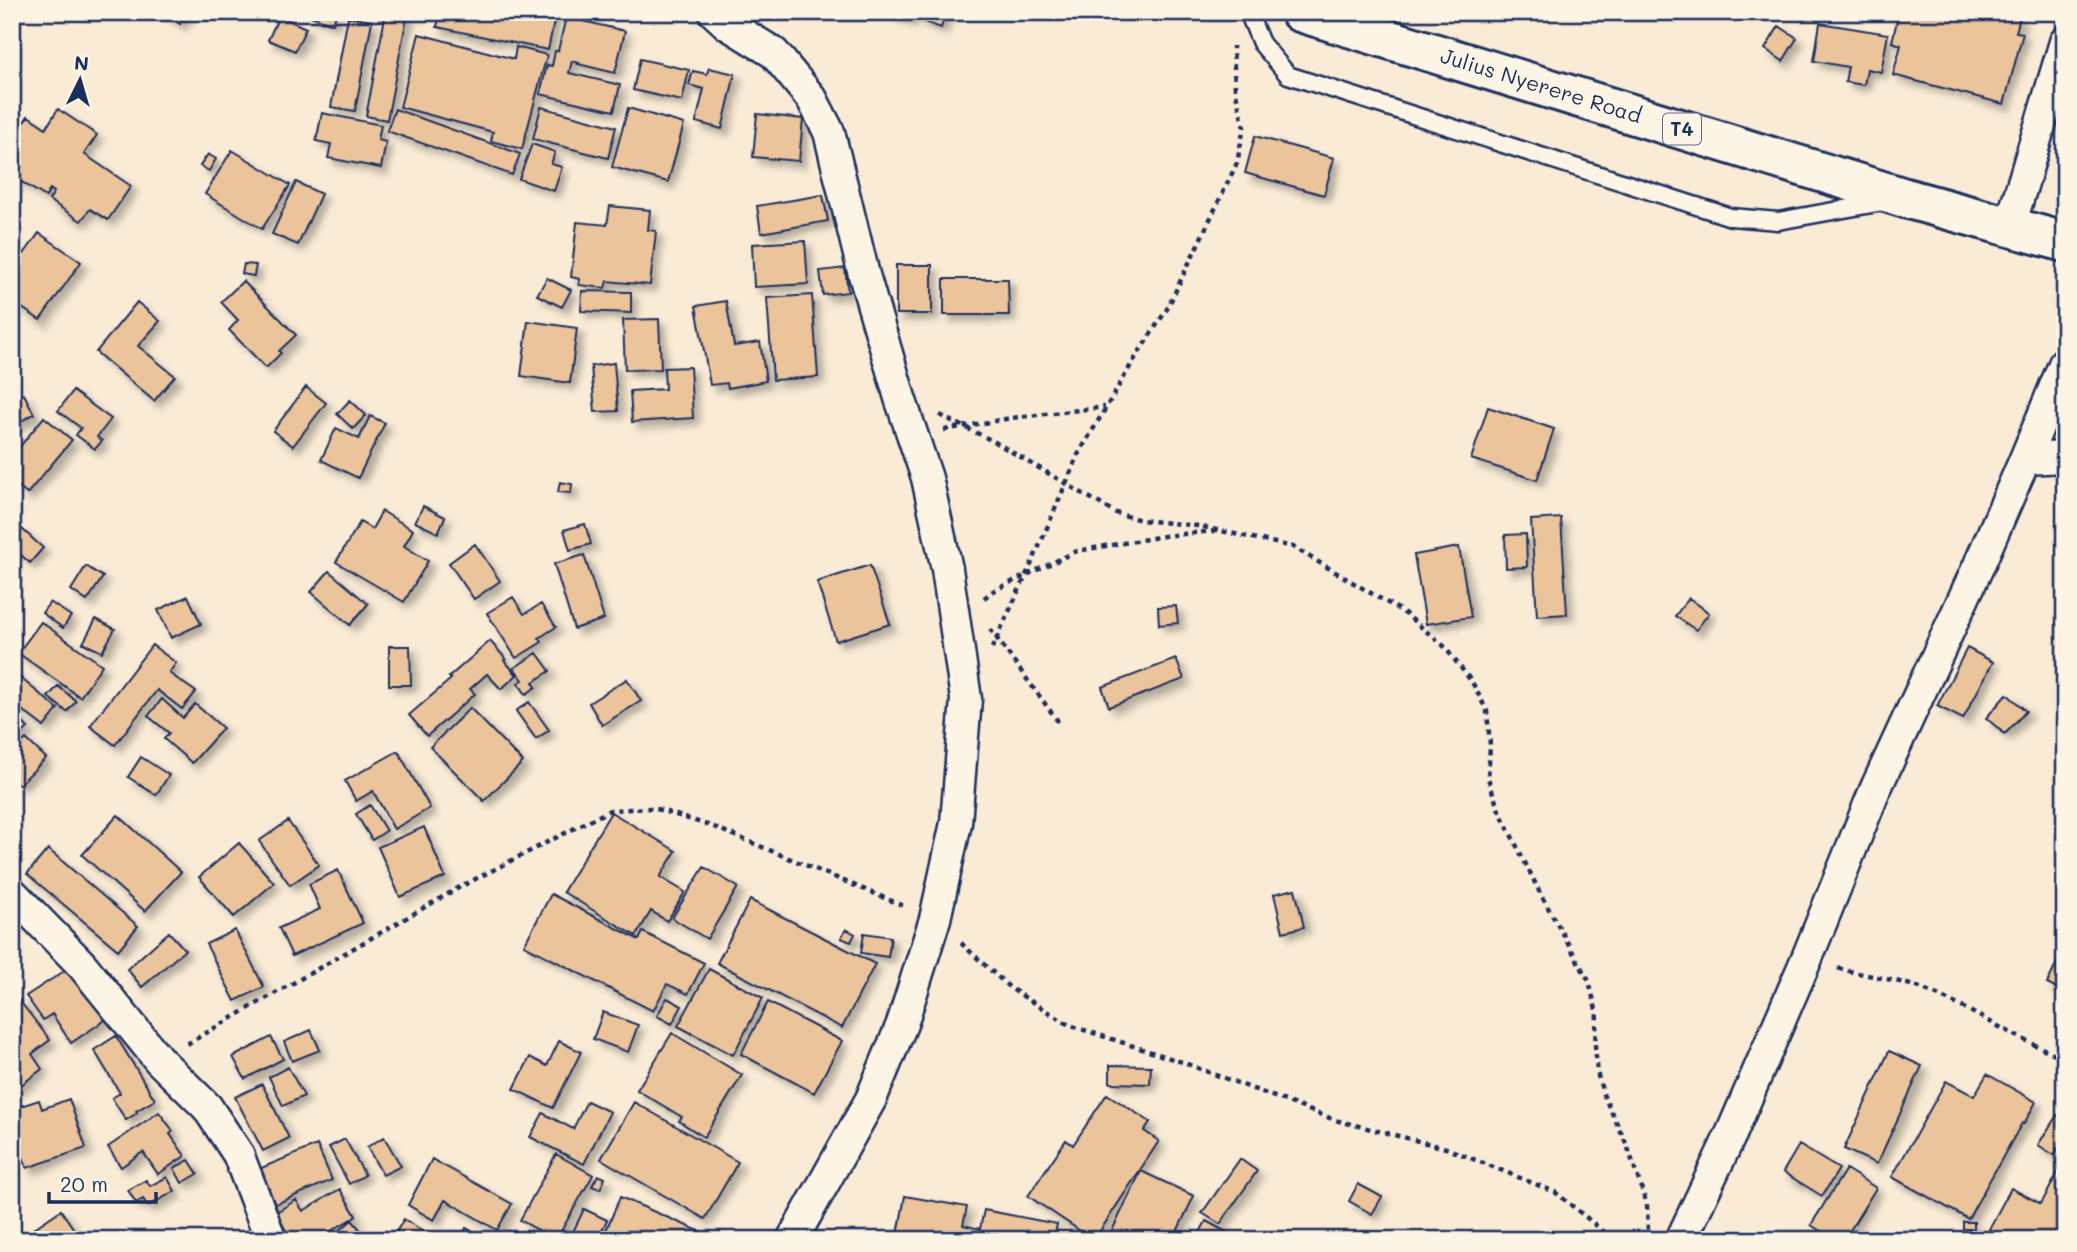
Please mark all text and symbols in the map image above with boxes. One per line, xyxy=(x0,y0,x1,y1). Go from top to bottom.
street label: Julius Nyerere Road xyxy=(1438,41,1645,128)
north arrow xyxy=(46,46,116,116)
text: N xyxy=(73,49,90,76)
road number: T4 xyxy=(1663,113,1701,144)
scale bar xyxy=(49,1161,156,1205)
text: 20 m xyxy=(60,1170,108,1197)

